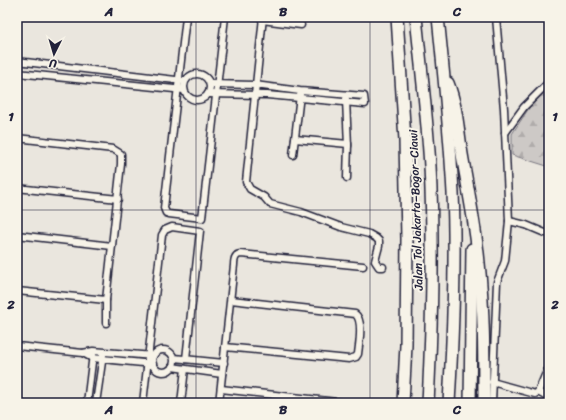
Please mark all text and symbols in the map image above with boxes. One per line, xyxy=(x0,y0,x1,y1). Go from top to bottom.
text: A xyxy=(104,0,113,23)
text: B xyxy=(279,0,288,23)
text: C xyxy=(452,0,462,23)
north arrow xyxy=(34,34,74,74)
text: U xyxy=(48,54,58,73)
text: 1 xyxy=(8,105,14,128)
text: 1 xyxy=(552,105,558,128)
street label: Jalan Tol Jakarta–Bogor–Ciawi xyxy=(402,128,430,292)
text: 2 xyxy=(6,293,15,316)
text: 2 xyxy=(550,293,559,316)
text: A xyxy=(104,398,113,420)
text: B xyxy=(279,398,288,420)
text: C xyxy=(452,398,462,420)

